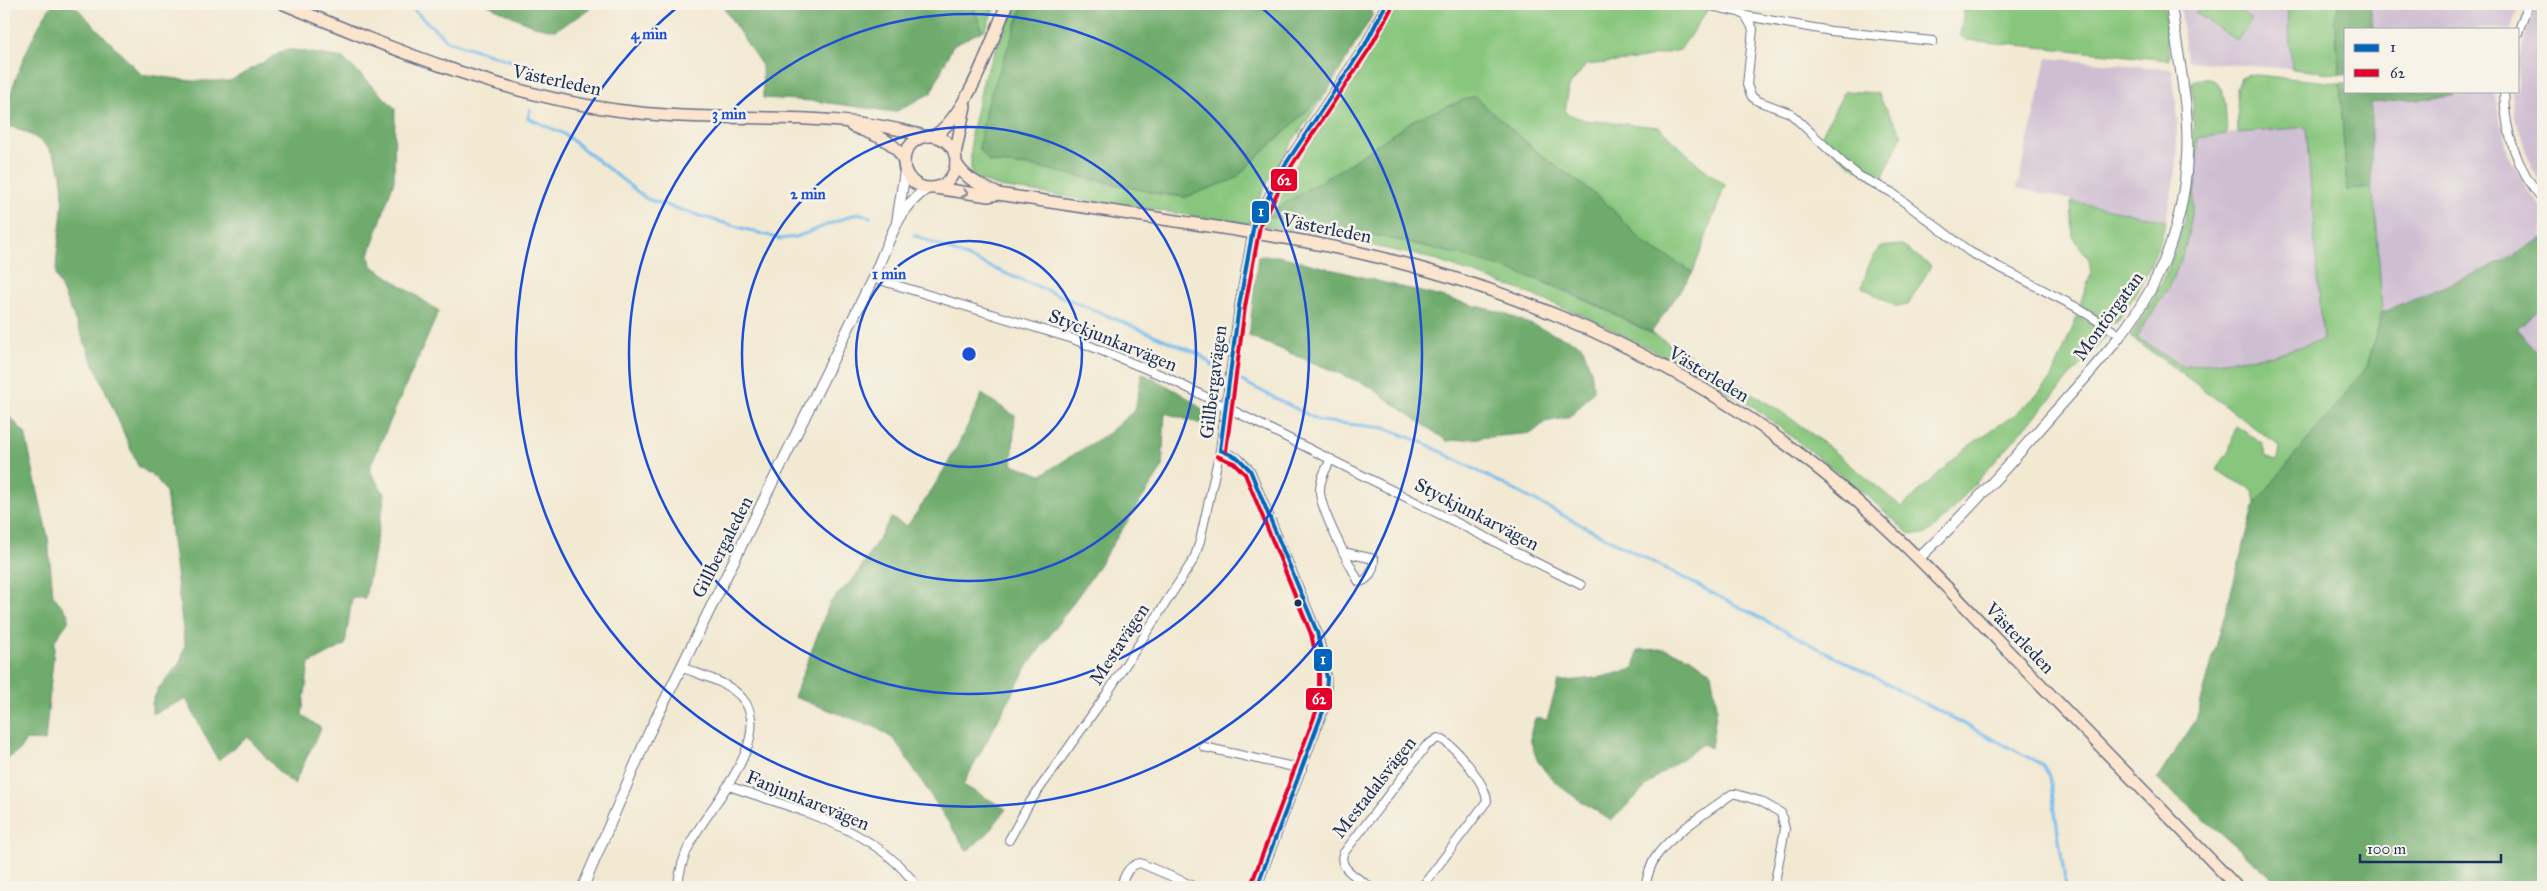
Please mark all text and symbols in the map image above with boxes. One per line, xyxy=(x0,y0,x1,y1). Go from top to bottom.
text: 4 min xyxy=(631,25,668,44)
legend xyxy=(2344,28,2520,92)
text: 1 xyxy=(2390,38,2396,56)
street label: Västerleden xyxy=(509,59,604,101)
text: 62 xyxy=(2390,64,2406,82)
text: 3 min xyxy=(712,105,747,124)
line badge: 62 xyxy=(1270,168,1298,192)
text: 62 xyxy=(1277,172,1292,189)
text: 2 min xyxy=(790,185,827,203)
one-way arrow xyxy=(961,187,970,197)
line badge: 1 xyxy=(1251,200,1270,224)
text: 1 xyxy=(1258,203,1264,220)
street label: Västerleden xyxy=(1280,208,1374,248)
text: 1 min xyxy=(872,265,907,283)
street label: Montörgatan xyxy=(2068,267,2149,366)
street label: Styckjunkarvägen xyxy=(1045,304,1181,377)
street label: Gillbergavägen xyxy=(1195,324,1232,440)
street label: Västerleden xyxy=(1664,340,1754,407)
centre of rings xyxy=(960,345,978,363)
street label: Styckjunkarvägen xyxy=(1410,473,1543,556)
street label: Gillbergaleden xyxy=(686,492,758,602)
street label: Västerleden xyxy=(1980,597,2060,678)
unlabelled marker xyxy=(1293,598,1303,608)
street label: Mestavägen xyxy=(1084,599,1155,690)
line badge: 1 xyxy=(1313,648,1333,672)
text: 1 xyxy=(1320,651,1326,668)
line badge: 62 xyxy=(1305,687,1333,711)
text: 62 xyxy=(1312,691,1327,708)
street label: Mestadalsvägen xyxy=(1327,732,1422,843)
street label: Fanjunkarevägen xyxy=(743,765,873,836)
scale bar xyxy=(2360,831,2501,863)
text: 100 m xyxy=(2367,840,2407,858)

